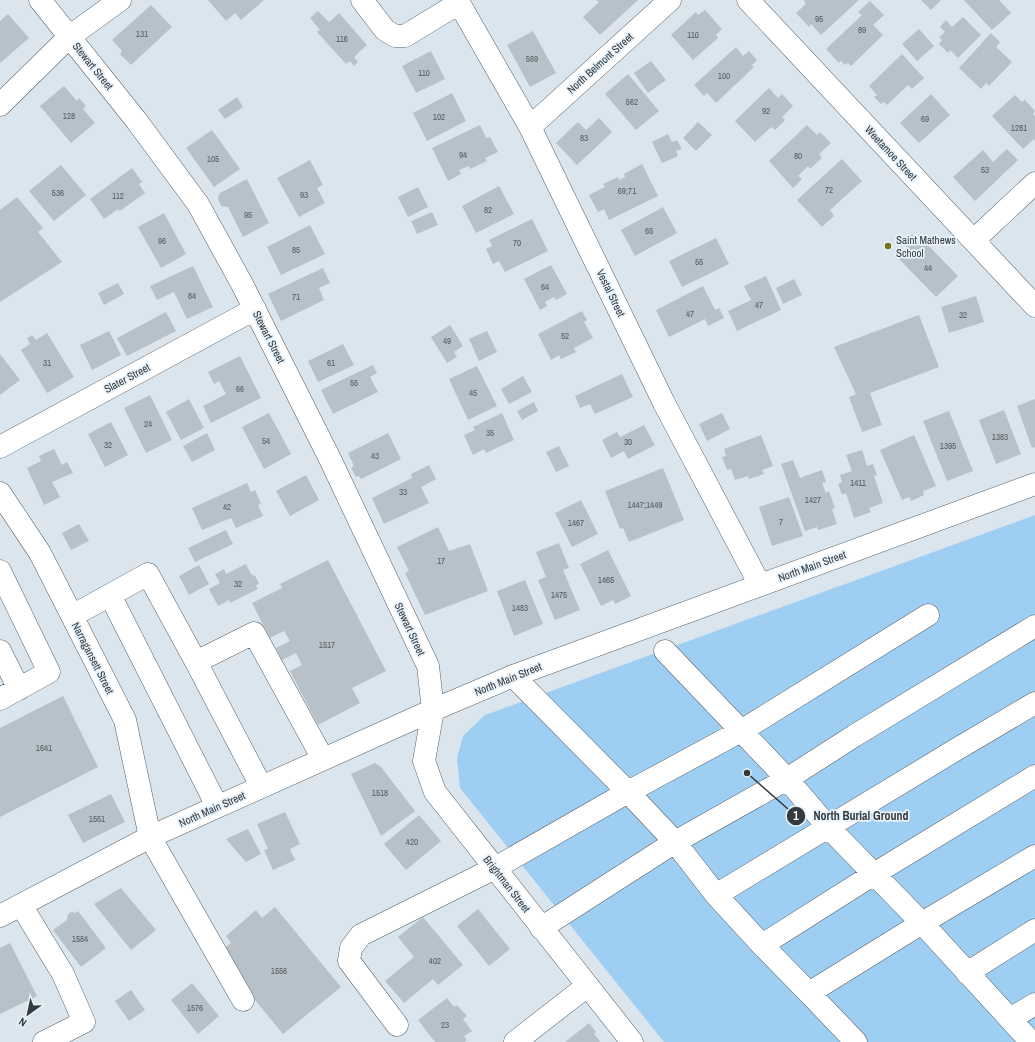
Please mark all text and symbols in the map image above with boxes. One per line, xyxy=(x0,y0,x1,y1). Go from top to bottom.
house number: 95 xyxy=(815,13,823,25)
house number: 89 xyxy=(858,24,866,36)
house number: 131 xyxy=(136,28,148,40)
street label: North Belmont Street xyxy=(564,29,636,96)
house number: 110 xyxy=(687,29,699,41)
house number: 116 xyxy=(336,33,348,45)
street label: Stewart Street xyxy=(70,39,117,93)
house number: 569 xyxy=(526,53,538,65)
house number: 110 xyxy=(418,67,430,79)
house number: 100 xyxy=(718,70,730,82)
house number: 562 xyxy=(626,96,638,108)
house number: 92 xyxy=(762,105,770,117)
house number: 128 xyxy=(63,110,75,122)
house number: 102 xyxy=(433,111,445,123)
house number: 69 xyxy=(921,113,929,125)
house number: 1281 xyxy=(1011,122,1027,134)
street label: Weetamoe Street xyxy=(862,123,920,184)
house number: 83 xyxy=(580,132,588,144)
house number: 94 xyxy=(459,149,467,161)
house number: 80 xyxy=(794,150,802,162)
house number: 105 xyxy=(207,153,219,165)
house number: 53 xyxy=(981,164,989,176)
house number: 72 xyxy=(825,184,833,196)
house number: 69;71 xyxy=(618,185,636,197)
house number: 536 xyxy=(52,187,64,199)
house number: 93 xyxy=(300,189,308,201)
house number: 112 xyxy=(112,190,124,202)
house number: 82 xyxy=(484,204,492,216)
house number: 95 xyxy=(244,209,252,221)
house number: 65 xyxy=(645,225,653,237)
place label: Saint Mathews School xyxy=(896,233,956,260)
house number: 96 xyxy=(158,235,166,247)
house number: 70 xyxy=(513,237,521,249)
marker: Saint Mathews School xyxy=(883,241,893,251)
house number: 85 xyxy=(292,244,300,256)
house number: 55 xyxy=(695,256,703,268)
house number: 44 xyxy=(924,262,932,274)
street label: Vestal Street xyxy=(593,267,629,319)
house number: 64 xyxy=(541,281,549,293)
house number: 84 xyxy=(188,290,196,302)
house number: 71 xyxy=(292,291,300,303)
house number: 47 xyxy=(755,299,763,311)
street label: Stewart Street xyxy=(250,308,288,366)
house number: 47 xyxy=(686,308,694,320)
house number: 32 xyxy=(959,309,967,321)
house number: 52 xyxy=(561,330,569,342)
house number: 49 xyxy=(443,335,451,347)
house number: 31 xyxy=(43,357,51,369)
house number: 61 xyxy=(327,357,335,369)
street label: Slater Street xyxy=(102,360,153,396)
house number: 55 xyxy=(350,377,358,389)
house number: 66 xyxy=(236,383,244,395)
house number: 45 xyxy=(469,387,477,399)
house number: 24 xyxy=(144,418,152,430)
house number: 35 xyxy=(486,427,494,439)
house number: 1383 xyxy=(992,431,1008,443)
house number: 54 xyxy=(262,435,270,447)
house number: 30 xyxy=(624,436,632,448)
house number: 32 xyxy=(104,439,112,451)
house number: 1395 xyxy=(940,440,956,452)
house number: 43 xyxy=(371,450,379,462)
house number: 1411 xyxy=(850,477,866,489)
house number: 33 xyxy=(399,486,407,498)
house number: 1427 xyxy=(805,494,821,506)
house number: 1447;1449 xyxy=(628,499,662,511)
house number: 42 xyxy=(223,501,231,513)
house number: 7 xyxy=(779,516,783,528)
house number: 1467 xyxy=(568,517,584,529)
street label: North Main Street xyxy=(776,547,848,585)
house number: 17 xyxy=(437,555,445,567)
house number: 1465 xyxy=(598,574,614,586)
house number: 32 xyxy=(234,578,242,590)
house number: 1475 xyxy=(551,589,567,601)
street label: Stewart Street xyxy=(392,600,429,658)
house number: 1483 xyxy=(512,602,528,614)
street label: Narragansett Street xyxy=(69,620,117,697)
house number: 1517 xyxy=(319,639,335,651)
street label: North Main Street xyxy=(472,659,544,699)
house number: 1641 xyxy=(36,742,52,754)
house number: 1518 xyxy=(372,787,388,799)
street label: North Main Street xyxy=(177,788,248,830)
callout: North Burial Ground xyxy=(786,804,917,828)
text: 1 xyxy=(793,808,799,824)
text: North Burial Ground xyxy=(813,808,909,824)
house number: 1551 xyxy=(89,813,105,825)
house number: 420 xyxy=(406,836,418,848)
street label: Brightman Street xyxy=(480,853,534,916)
house number: 1584 xyxy=(72,933,88,945)
house number: 402 xyxy=(429,955,441,967)
house number: 1556 xyxy=(271,965,287,977)
north arrow xyxy=(8,994,48,1034)
house number: 1576 xyxy=(187,1002,203,1014)
text: N xyxy=(16,1015,29,1030)
house number: 23 xyxy=(441,1019,449,1031)

